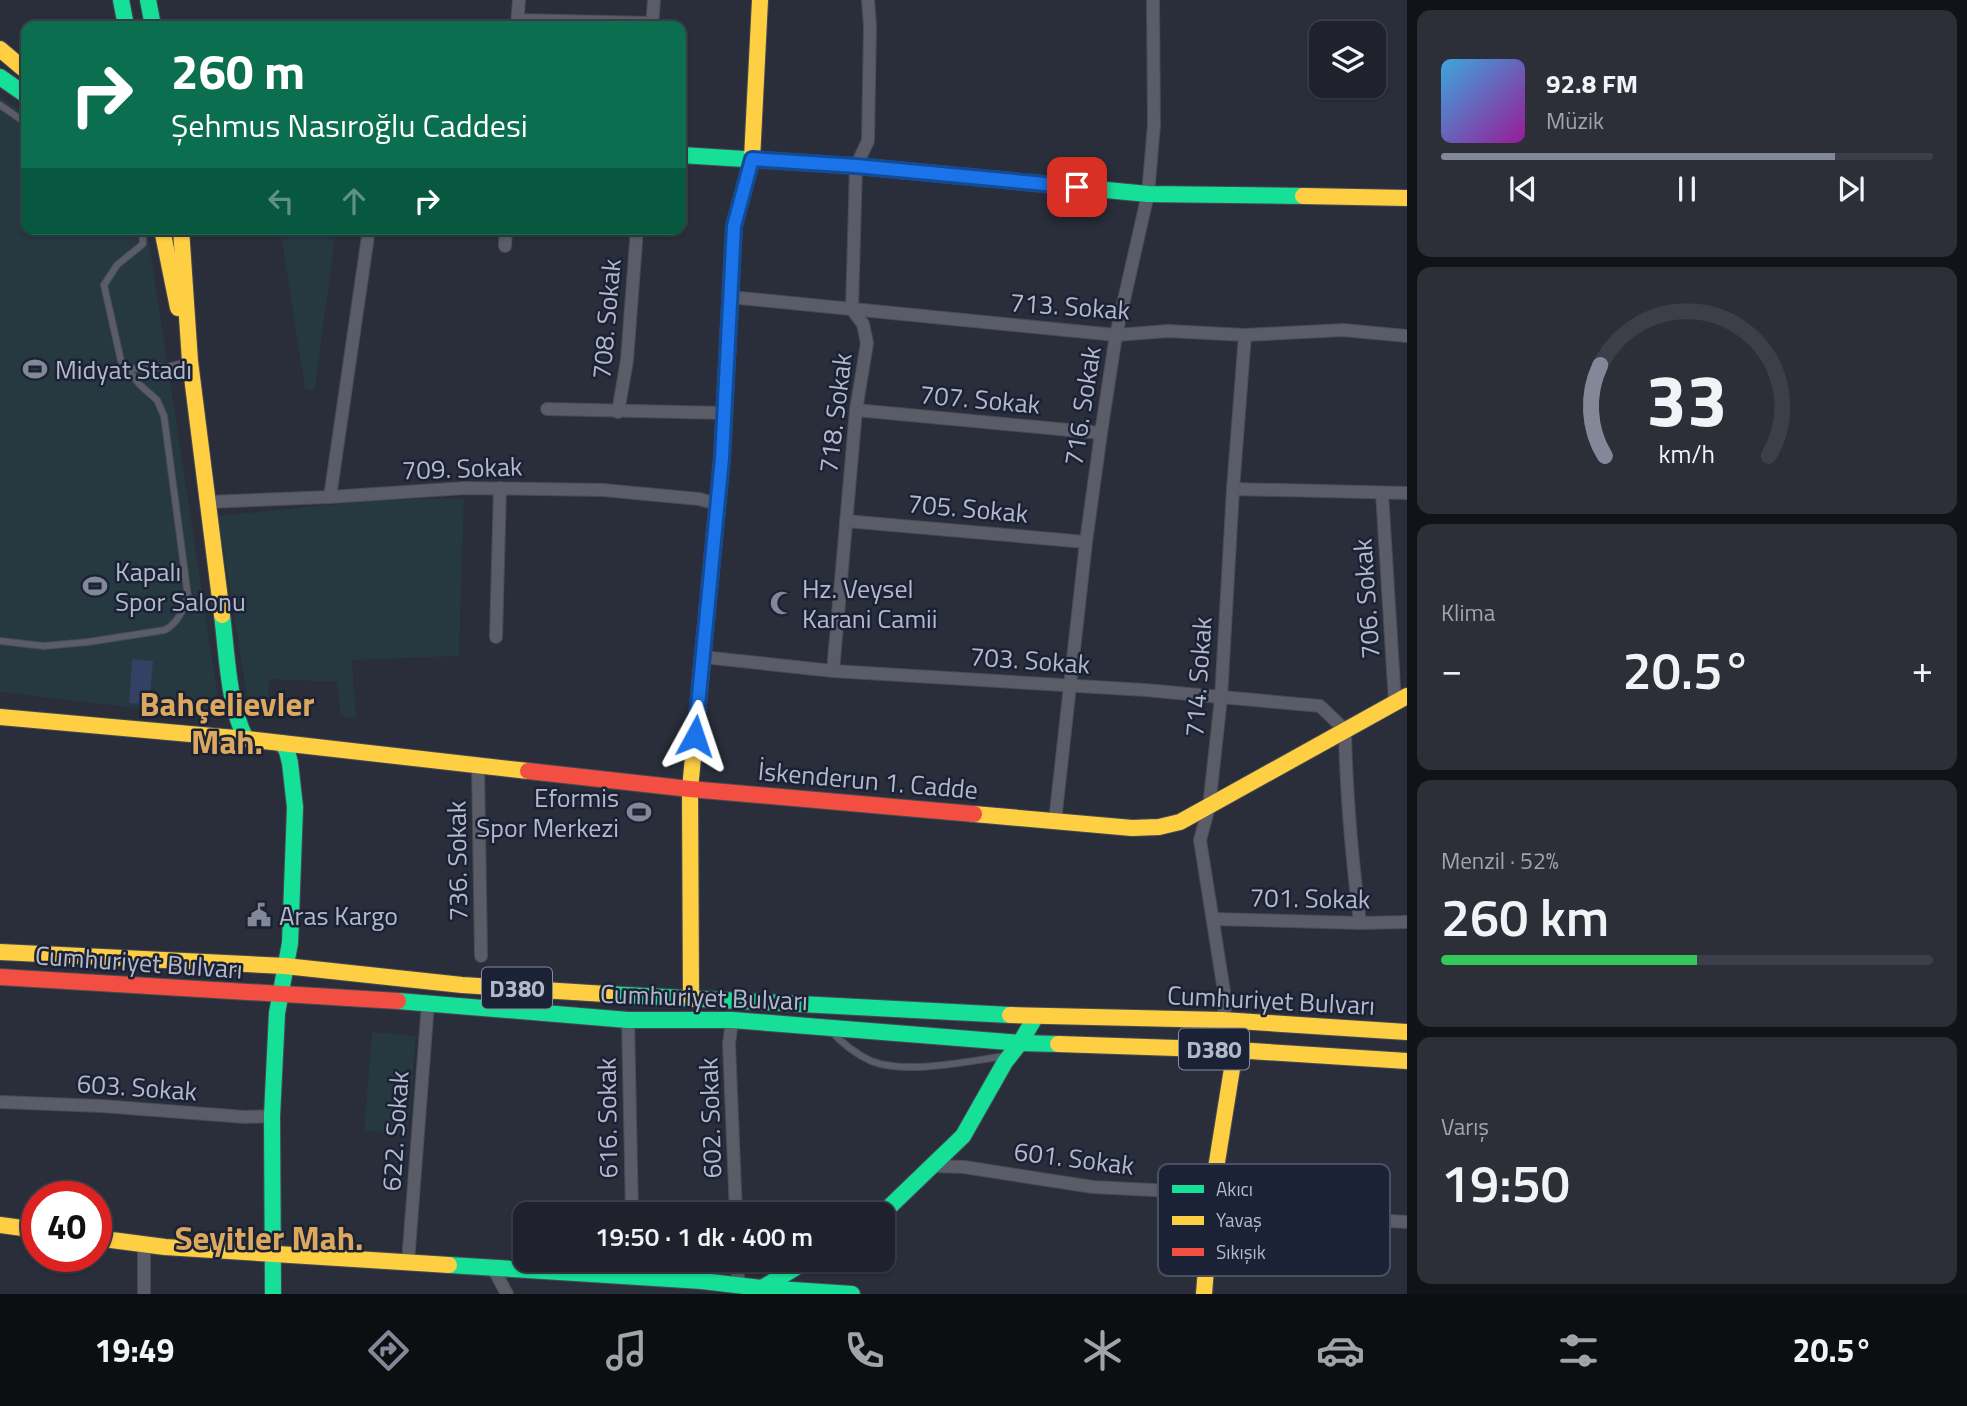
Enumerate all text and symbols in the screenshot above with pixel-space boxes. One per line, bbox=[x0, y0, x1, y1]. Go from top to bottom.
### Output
map controls bbox=[1309, 21, 1386, 98]
button: layers bbox=[1309, 21, 1386, 98]
text: 260 m bbox=[171, 33, 305, 108]
icon: right bbox=[56, 49, 147, 140]
text: 92.8 FM bbox=[1546, 64, 1638, 103]
text: Şehmus Nasıroğlu Caddesi bbox=[171, 101, 528, 149]
text: Müzik bbox=[1546, 103, 1604, 138]
pin bbox=[1047, 157, 1107, 217]
icon: arrive bbox=[1058, 168, 1096, 206]
icon: previous bbox=[1504, 170, 1542, 208]
icon: pause bbox=[1668, 170, 1706, 208]
icon: next bbox=[1832, 170, 1870, 208]
icon: left bbox=[262, 182, 300, 220]
icon: ahead bbox=[335, 182, 373, 220]
icon: right bbox=[408, 182, 446, 220]
street label: 708. Sokak bbox=[581, 257, 631, 381]
street label: 713. Sokak bbox=[1008, 282, 1132, 330]
street label: 716. Sokak bbox=[1053, 343, 1111, 469]
text: 33 bbox=[1646, 345, 1728, 455]
place label: Midyat Stadı bbox=[55, 350, 192, 389]
street label: 718. Sokak bbox=[808, 351, 862, 475]
sports icon: Midyat Stadı bbox=[21, 355, 49, 383]
street label: 707. Sokak bbox=[918, 374, 1042, 424]
text: km/h bbox=[1659, 435, 1715, 473]
street label: 709. Sokak bbox=[401, 446, 523, 490]
street label: 705. Sokak bbox=[906, 483, 1030, 533]
street label: 706. Sokak bbox=[1342, 537, 1390, 661]
place label: Kapalı Spor Salonu bbox=[115, 552, 246, 621]
place label: Hz. Veysel Karani Camii bbox=[802, 569, 938, 638]
sports icon: Kapalı Spor Salonu bbox=[81, 572, 109, 600]
mosque icon: Hz. Veysel Karani Camii bbox=[768, 589, 796, 617]
text: Klima bbox=[1441, 595, 1495, 630]
street label: 714. Sokak bbox=[1174, 615, 1222, 739]
text: 20.5° bbox=[1623, 630, 1751, 709]
street label: 703. Sokak bbox=[968, 636, 1092, 684]
text: − bbox=[1441, 640, 1462, 698]
text: + bbox=[1912, 640, 1933, 698]
district label: Bahçelievler Mah. bbox=[139, 679, 315, 767]
position arrow bbox=[658, 699, 732, 773]
street label: İskenderun 1. Cadde bbox=[756, 751, 980, 809]
place label: Eformis Spor Merkezi bbox=[476, 778, 619, 847]
sports icon: Eformis Spor Merkezi bbox=[625, 798, 653, 826]
street label: 736. Sokak bbox=[436, 800, 478, 922]
text: Menzil · 52% bbox=[1441, 843, 1559, 878]
street label: 701. Sokak bbox=[1249, 877, 1371, 919]
text: 260 km bbox=[1441, 877, 1609, 956]
place label: Aras Kargo bbox=[279, 896, 398, 935]
public building icon: Aras Kargo bbox=[245, 901, 273, 929]
street label: Cumhuriyet Bulvarı bbox=[34, 935, 244, 989]
road number: D380 bbox=[482, 968, 552, 1008]
street label: Cumhuriyet Bulvarı bbox=[599, 974, 809, 1020]
street label: Cumhuriyet Bulvarı bbox=[1166, 975, 1376, 1025]
road number: D380 bbox=[1179, 1028, 1249, 1070]
street label: 616. Sokak bbox=[586, 1057, 628, 1179]
street label: 602. Sokak bbox=[688, 1057, 732, 1179]
street label: 603. Sokak bbox=[75, 1063, 199, 1111]
street label: 622. Sokak bbox=[371, 1069, 419, 1193]
text: Varış bbox=[1441, 1109, 1489, 1144]
street label: 601. Sokak bbox=[1012, 1131, 1136, 1185]
text: 19:50 bbox=[1441, 1143, 1570, 1222]
legend bbox=[1158, 1164, 1390, 1276]
text: Akıcı bbox=[1216, 1174, 1253, 1203]
speed limit sign: 40 bbox=[21, 1181, 112, 1272]
text: Yavaş bbox=[1216, 1205, 1262, 1234]
district label: Seyitler Mah. bbox=[175, 1213, 363, 1263]
text: 19:50 · 1 dk · 400 m bbox=[595, 1217, 813, 1256]
text: Sıkışık bbox=[1216, 1237, 1266, 1266]
text: 19:49 bbox=[95, 1326, 174, 1374]
icon: directions bbox=[364, 1326, 413, 1375]
icon: music bbox=[602, 1326, 651, 1375]
icon: phone bbox=[840, 1326, 889, 1375]
icon: climate bbox=[1078, 1326, 1127, 1375]
icon: car bbox=[1316, 1326, 1365, 1375]
icon: filters bbox=[1554, 1326, 1603, 1375]
text: 20.5° bbox=[1793, 1326, 1872, 1374]

